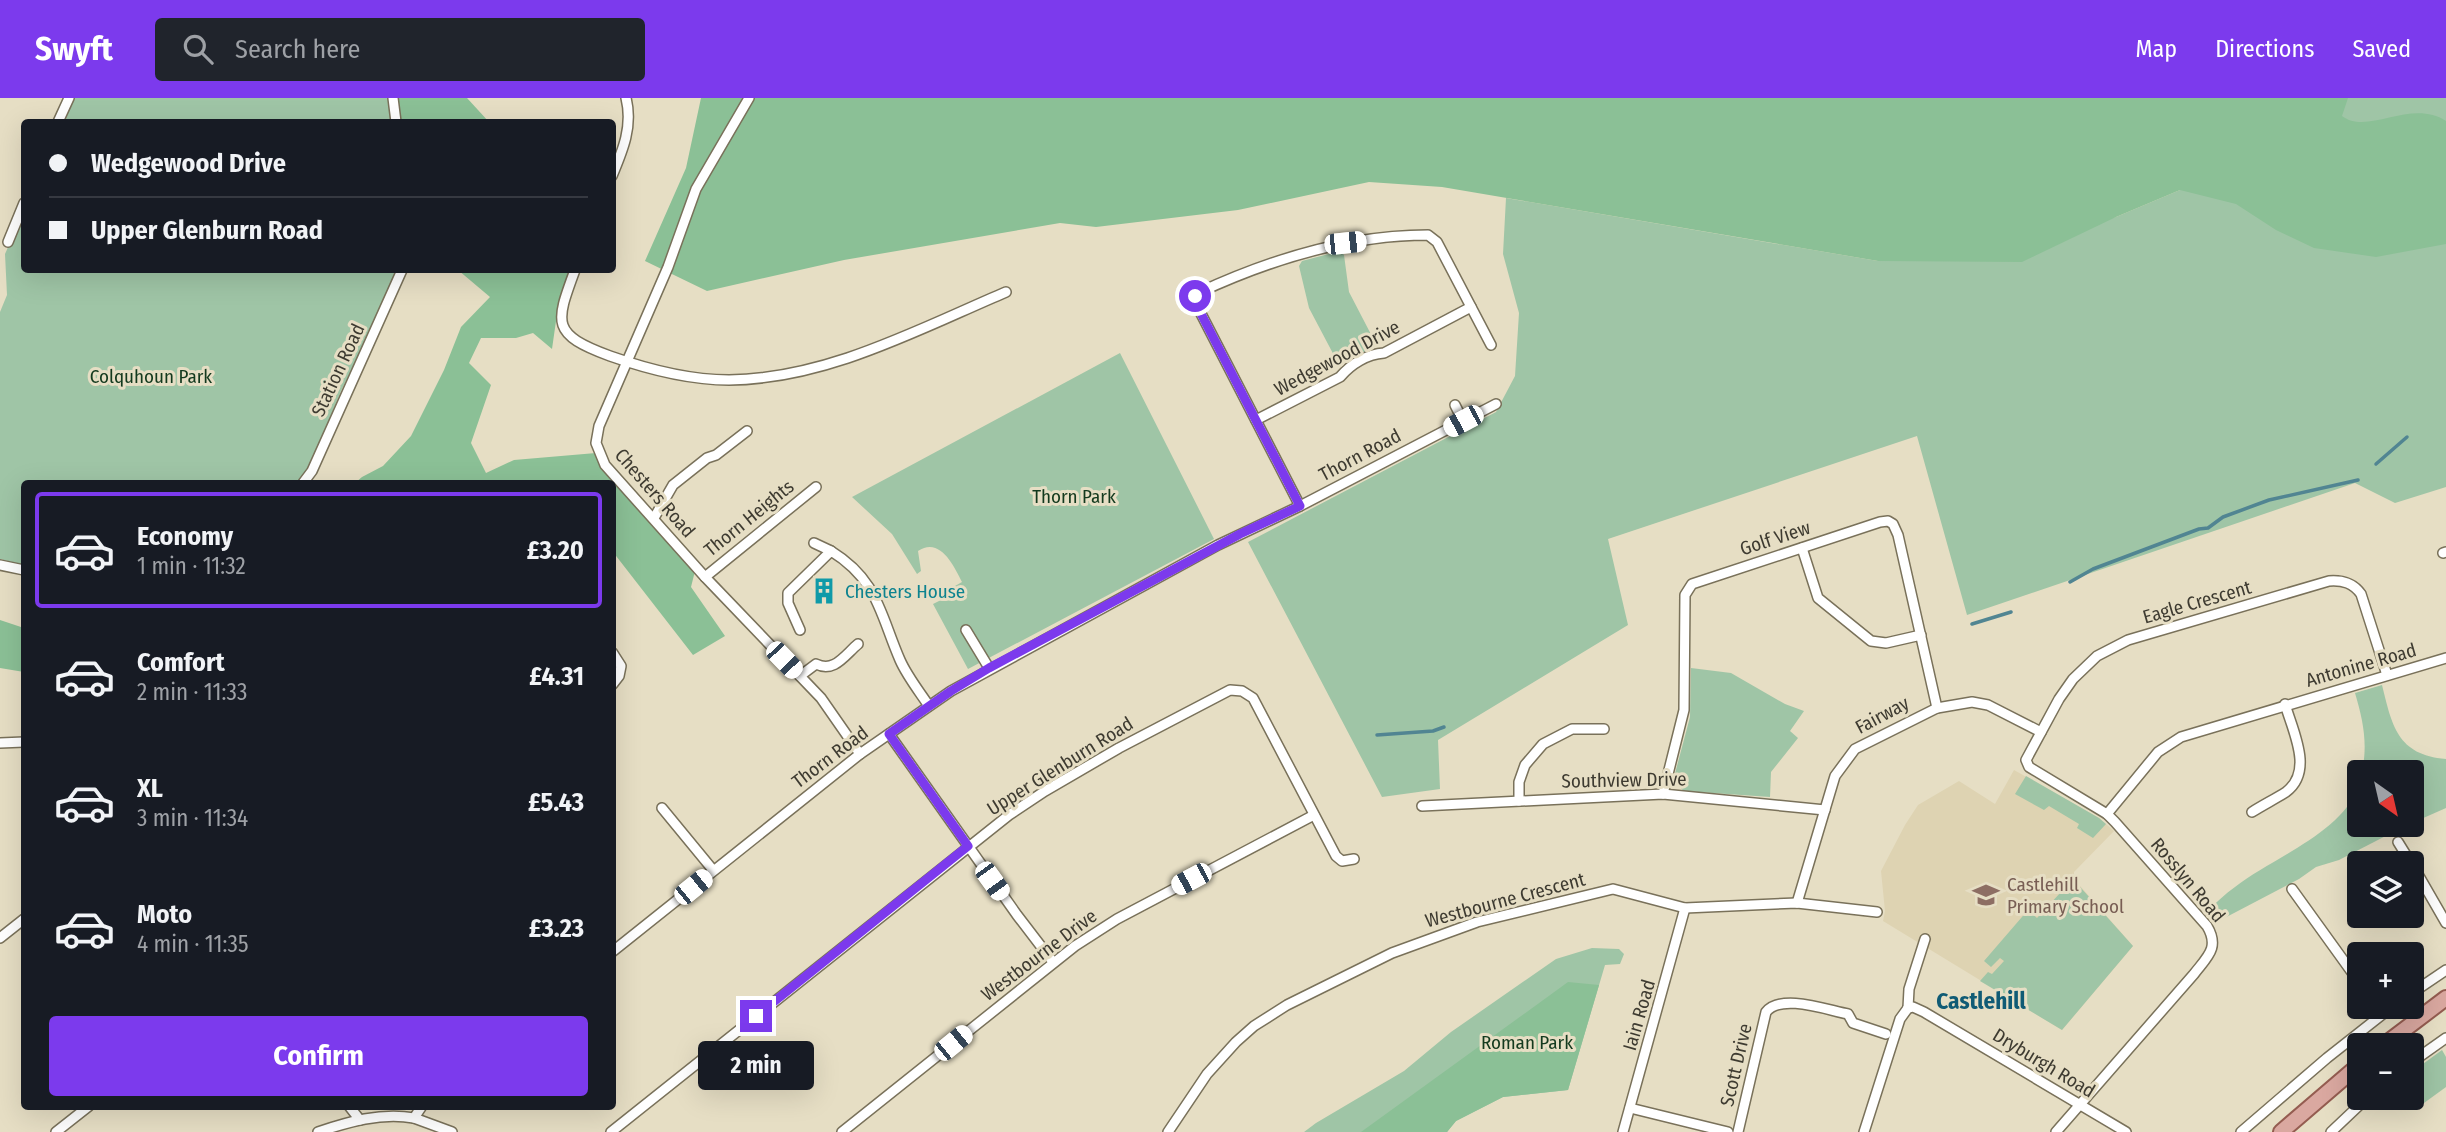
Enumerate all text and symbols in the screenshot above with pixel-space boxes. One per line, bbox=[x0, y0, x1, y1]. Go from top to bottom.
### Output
search box bbox=[155, 18, 645, 81]
text: Swyft bbox=[35, 29, 113, 69]
icon: search bbox=[179, 30, 217, 68]
text: Search here bbox=[235, 34, 360, 65]
text: Map bbox=[2136, 35, 2177, 63]
text: Directions bbox=[2215, 35, 2314, 63]
text: Saved bbox=[2352, 35, 2411, 63]
text: Wedgewood Drive bbox=[91, 148, 286, 179]
text: Upper Glenburn Road bbox=[91, 215, 323, 246]
car bbox=[1324, 230, 1367, 256]
route start bbox=[1179, 280, 1211, 312]
street label: Wedgewood Drive bbox=[1270, 315, 1404, 401]
street label: Station Road bbox=[307, 320, 369, 420]
park label: Colquhoun Park bbox=[90, 365, 212, 388]
car bbox=[1440, 402, 1487, 440]
street label: Thorn Road bbox=[1315, 424, 1405, 486]
street label: Chesters Road bbox=[610, 444, 700, 542]
street label: Thorn Heights bbox=[699, 475, 799, 561]
park label: Thorn Park bbox=[1032, 485, 1116, 508]
street label: Golf View bbox=[1737, 516, 1814, 560]
icon: car bbox=[53, 519, 116, 582]
text: Economy bbox=[137, 521, 233, 552]
text: £3.20 bbox=[527, 535, 584, 566]
text: 1 min · 11:32 bbox=[137, 552, 246, 580]
street label: Eagle Crescent bbox=[2140, 575, 2255, 628]
building icon: Chesters House bbox=[809, 576, 839, 606]
place label: Chesters House bbox=[845, 580, 965, 603]
car bbox=[762, 638, 807, 682]
street label: Antonine Road bbox=[2303, 638, 2419, 692]
icon: car bbox=[53, 645, 116, 708]
text: Comfort bbox=[137, 647, 225, 678]
text: £4.31 bbox=[529, 661, 584, 692]
text: 2 min · 11:33 bbox=[137, 678, 247, 706]
street label: Fairway bbox=[1851, 691, 1913, 739]
street label: Upper Glenburn Road bbox=[983, 712, 1137, 820]
street label: Thorn Road bbox=[787, 721, 873, 793]
north arrow bbox=[2347, 760, 2424, 836]
map controls bbox=[2347, 760, 2424, 1110]
street label: Southview Drive bbox=[1561, 767, 1687, 793]
icon: car bbox=[53, 771, 116, 834]
text: XL bbox=[137, 773, 163, 804]
text: £5.43 bbox=[528, 787, 584, 818]
text: 3 min · 11:34 bbox=[137, 804, 248, 832]
street label: Rosslyn Road bbox=[2146, 833, 2230, 927]
button: layers bbox=[2347, 851, 2424, 928]
car bbox=[972, 858, 1013, 904]
car bbox=[1168, 860, 1215, 898]
car bbox=[671, 866, 716, 908]
street label: Westbourne Crescent bbox=[1423, 867, 1588, 932]
place label: Castlehill Primary School bbox=[2007, 873, 2124, 918]
school or university icon: Castlehill Primary School bbox=[1971, 880, 2001, 910]
icon: car bbox=[53, 897, 116, 960]
text: Moto bbox=[137, 899, 192, 930]
street label: Westbourne Drive bbox=[977, 904, 1101, 1006]
text: £3.23 bbox=[529, 913, 584, 944]
text: 4 min · 11:35 bbox=[137, 930, 248, 958]
button: + bbox=[2347, 942, 2424, 1019]
street label: Iain Road bbox=[1618, 977, 1660, 1053]
district label: Castlehill bbox=[1936, 987, 2026, 1015]
route end bbox=[740, 1000, 772, 1032]
button: Confirm bbox=[49, 1016, 588, 1096]
street label: Scott Drive bbox=[1715, 1021, 1757, 1109]
car bbox=[931, 1022, 976, 1064]
street label: Dryburgh Road bbox=[1989, 1023, 2099, 1103]
park label: Roman Park bbox=[1481, 1031, 1573, 1054]
button: − bbox=[2347, 1033, 2424, 1110]
callout: 2 min bbox=[698, 1040, 814, 1090]
text: 2 min bbox=[731, 1051, 782, 1079]

